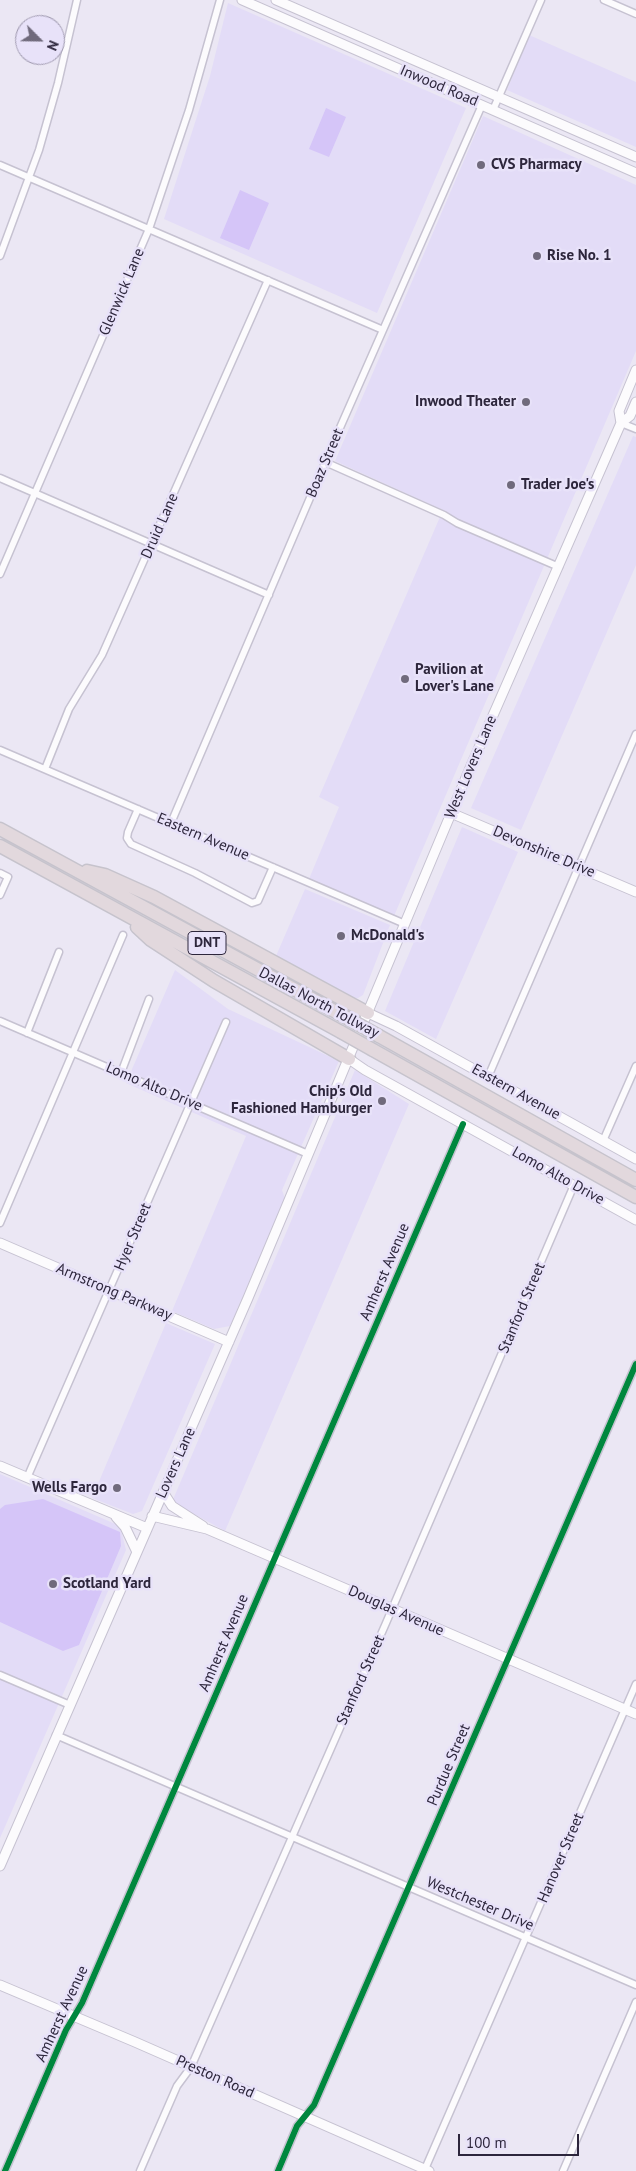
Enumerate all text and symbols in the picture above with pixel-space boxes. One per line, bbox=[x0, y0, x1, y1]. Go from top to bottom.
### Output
north arrow bbox=[15, 15, 65, 65]
text: N bbox=[43, 38, 63, 53]
street label: Inwood Road bbox=[397, 61, 481, 111]
place label: CVS Pharmacy bbox=[491, 156, 582, 174]
marker: CVS Pharmacy bbox=[475, 159, 487, 171]
street label: Glenwick Lane bbox=[96, 246, 148, 338]
place label: Rise No. 1 bbox=[547, 247, 612, 265]
marker: Rise No. 1 bbox=[531, 250, 543, 262]
place label: Inwood Theater bbox=[415, 393, 516, 411]
marker: Inwood Theater bbox=[520, 396, 532, 408]
street label: Boaz Street bbox=[302, 426, 348, 500]
place label: Trader Joe's bbox=[521, 476, 594, 494]
marker: Trader Joe's bbox=[505, 479, 517, 491]
street label: Druid Lane bbox=[138, 490, 182, 562]
place label: Pavilion at Lover's Lane bbox=[415, 661, 494, 696]
marker: Pavilion at Lover's Lane bbox=[399, 673, 411, 685]
street label: West Lovers Lane bbox=[441, 713, 501, 821]
street label: Eastern Avenue bbox=[154, 809, 252, 865]
street label: Devonshire Drive bbox=[490, 822, 598, 882]
place label: McDonald's bbox=[351, 927, 424, 945]
marker: McDonald's bbox=[335, 930, 347, 942]
road number: DNT bbox=[188, 931, 226, 954]
street label: Dallas North Tollway bbox=[256, 964, 382, 1042]
street label: Lomo Alto Drive bbox=[103, 1059, 205, 1115]
street label: Eastern Avenue bbox=[469, 1060, 563, 1124]
place label: Chip's Old Fashioned Hamburger bbox=[231, 1083, 372, 1118]
marker: Chip's Old Fashioned Hamburger bbox=[376, 1095, 388, 1107]
street label: Lomo Alto Drive bbox=[509, 1143, 607, 1209]
street label: Hyer Street bbox=[111, 1200, 155, 1274]
street label: Amherst Avenue bbox=[356, 1221, 414, 1323]
street label: Armstrong Parkway bbox=[53, 1260, 175, 1324]
street label: Stanford Street bbox=[495, 1260, 549, 1356]
street label: Lovers Lane bbox=[152, 1425, 200, 1501]
place label: Wells Fargo bbox=[32, 1479, 107, 1497]
marker: Wells Fargo bbox=[111, 1482, 123, 1494]
place label: Scotland Yard bbox=[63, 1575, 151, 1593]
marker: Scotland Yard bbox=[47, 1578, 59, 1590]
street label: Douglas Avenue bbox=[345, 1582, 447, 1640]
street label: Amherst Avenue bbox=[195, 1592, 253, 1694]
street label: Stanford Street bbox=[333, 1632, 389, 1728]
street label: Purdue Street bbox=[424, 1721, 474, 1809]
street label: Hanover Street bbox=[534, 1810, 588, 1906]
street label: Westchester Drive bbox=[424, 1873, 536, 1935]
street label: Amherst Avenue bbox=[32, 1963, 92, 2065]
street label: Preston Road bbox=[173, 2052, 257, 2102]
scale bar bbox=[461, 2124, 582, 2156]
text: 100 m bbox=[466, 2133, 507, 2152]

